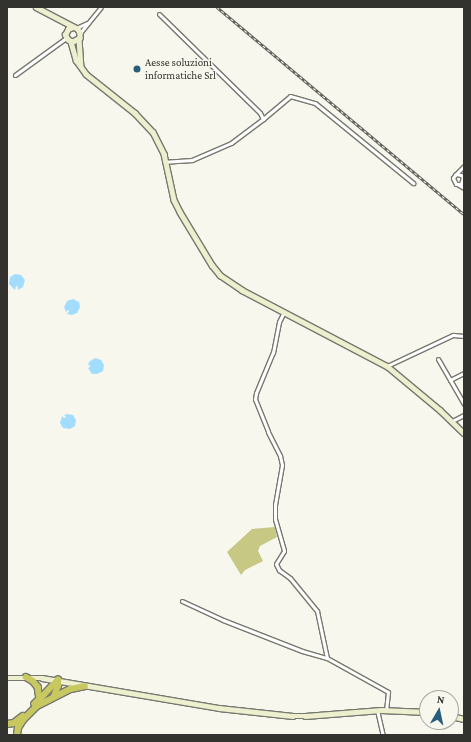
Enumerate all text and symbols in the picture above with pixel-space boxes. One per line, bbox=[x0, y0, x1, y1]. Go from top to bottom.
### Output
place label: Aesse soluzioni informatiche Srl bbox=[145, 56, 216, 82]
marker: Aesse soluzioni informatiche Srl bbox=[132, 64, 142, 74]
north arrow bbox=[419, 690, 459, 730]
text: N bbox=[436, 693, 445, 706]

